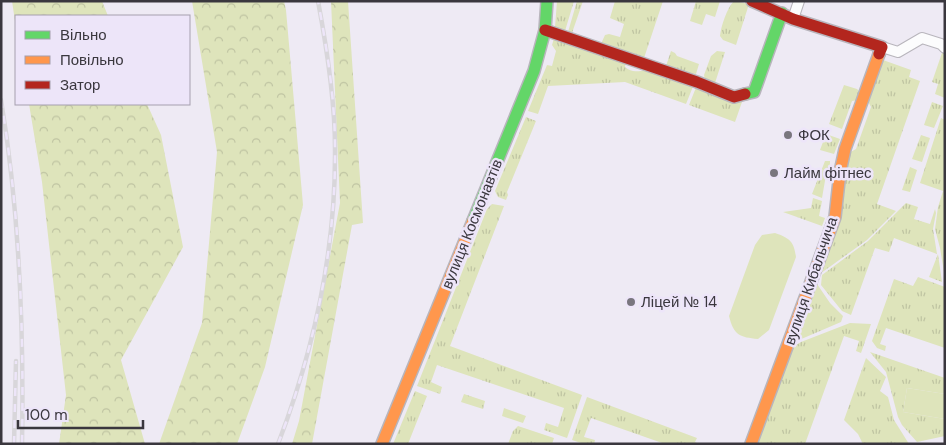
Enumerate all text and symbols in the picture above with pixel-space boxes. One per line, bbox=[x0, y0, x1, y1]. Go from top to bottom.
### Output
legend bbox=[15, 15, 190, 105]
text: Вільно bbox=[60, 25, 107, 45]
text: Повільно bbox=[60, 50, 124, 70]
text: Затор bbox=[60, 75, 100, 95]
place label: ФОК bbox=[798, 125, 830, 145]
marker: ФОК bbox=[782, 129, 794, 141]
street label: вулиця Космонавтів bbox=[437, 156, 507, 292]
place label: Лайм фітнес bbox=[784, 163, 872, 183]
marker: Лайм фітнес bbox=[768, 167, 780, 179]
street label: вулиця Кибальчича bbox=[780, 214, 843, 348]
place label: Ліцей № 14 bbox=[641, 292, 717, 312]
marker: Ліцей № 14 bbox=[625, 296, 637, 308]
scale bar bbox=[18, 398, 142, 430]
text: 100 m bbox=[25, 405, 68, 425]

